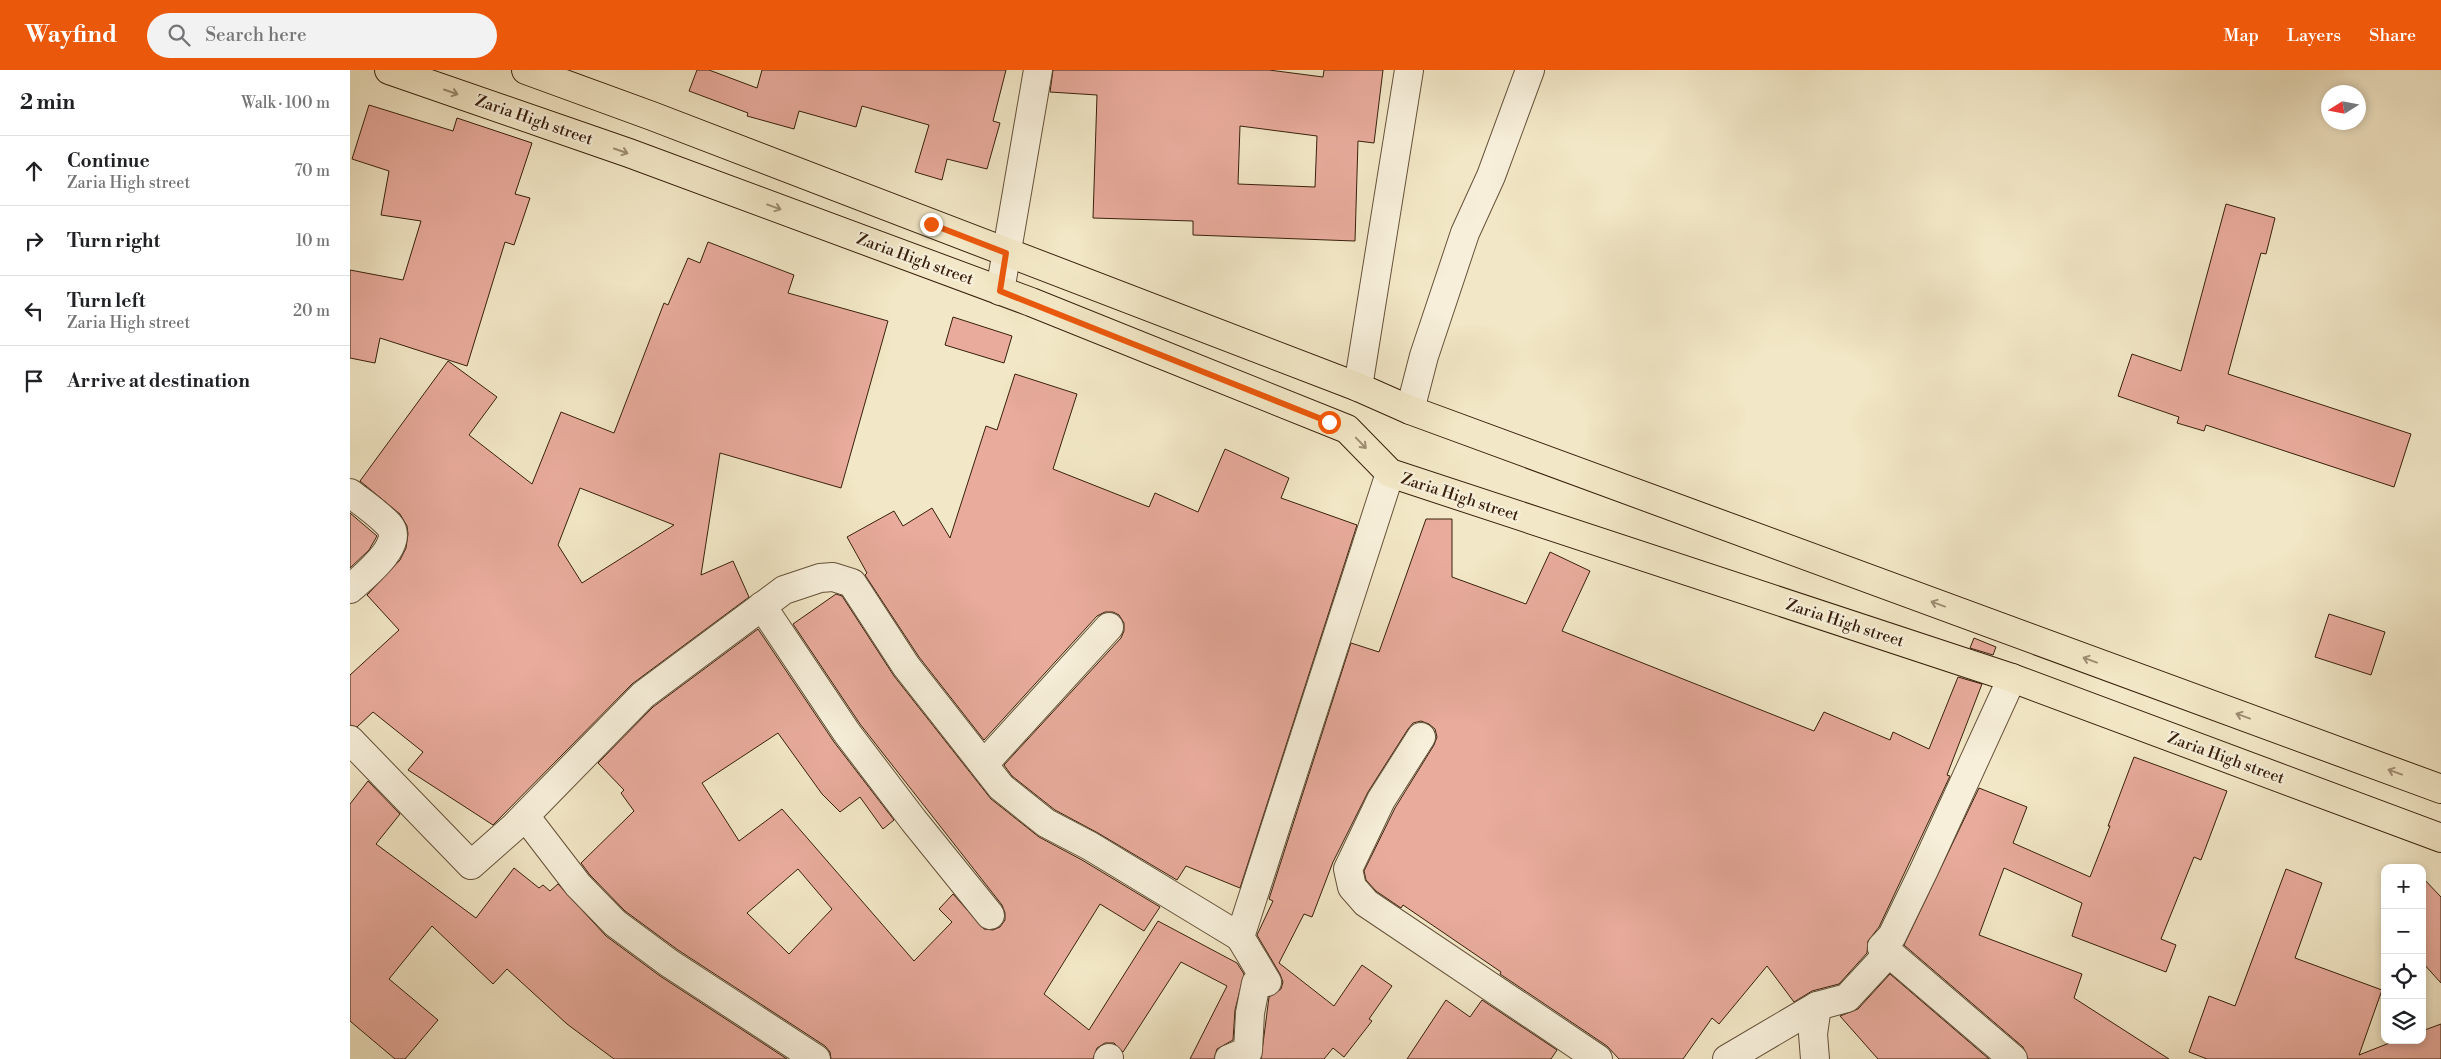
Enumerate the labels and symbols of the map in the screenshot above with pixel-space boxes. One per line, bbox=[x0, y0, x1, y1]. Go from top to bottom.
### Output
north arrow bbox=[2321, 85, 2366, 130]
one-way arrow bbox=[443, 88, 459, 97]
street label: Zaria High street bbox=[473, 91, 596, 150]
one-way arrow bbox=[613, 147, 629, 156]
one-way arrow bbox=[766, 203, 781, 212]
route end bbox=[920, 213, 943, 236]
street label: Zaria High street bbox=[854, 229, 977, 290]
route start bbox=[1318, 411, 1341, 434]
one-way arrow bbox=[1355, 437, 1367, 450]
street label: Zaria High street bbox=[1398, 468, 1522, 526]
street label: Zaria High street bbox=[1783, 594, 1907, 652]
one-way arrow bbox=[1930, 599, 1946, 608]
one-way arrow bbox=[2083, 655, 2098, 664]
one-way arrow bbox=[2235, 711, 2251, 720]
street label: Zaria High street bbox=[2165, 728, 2288, 789]
one-way arrow bbox=[2388, 767, 2403, 776]

